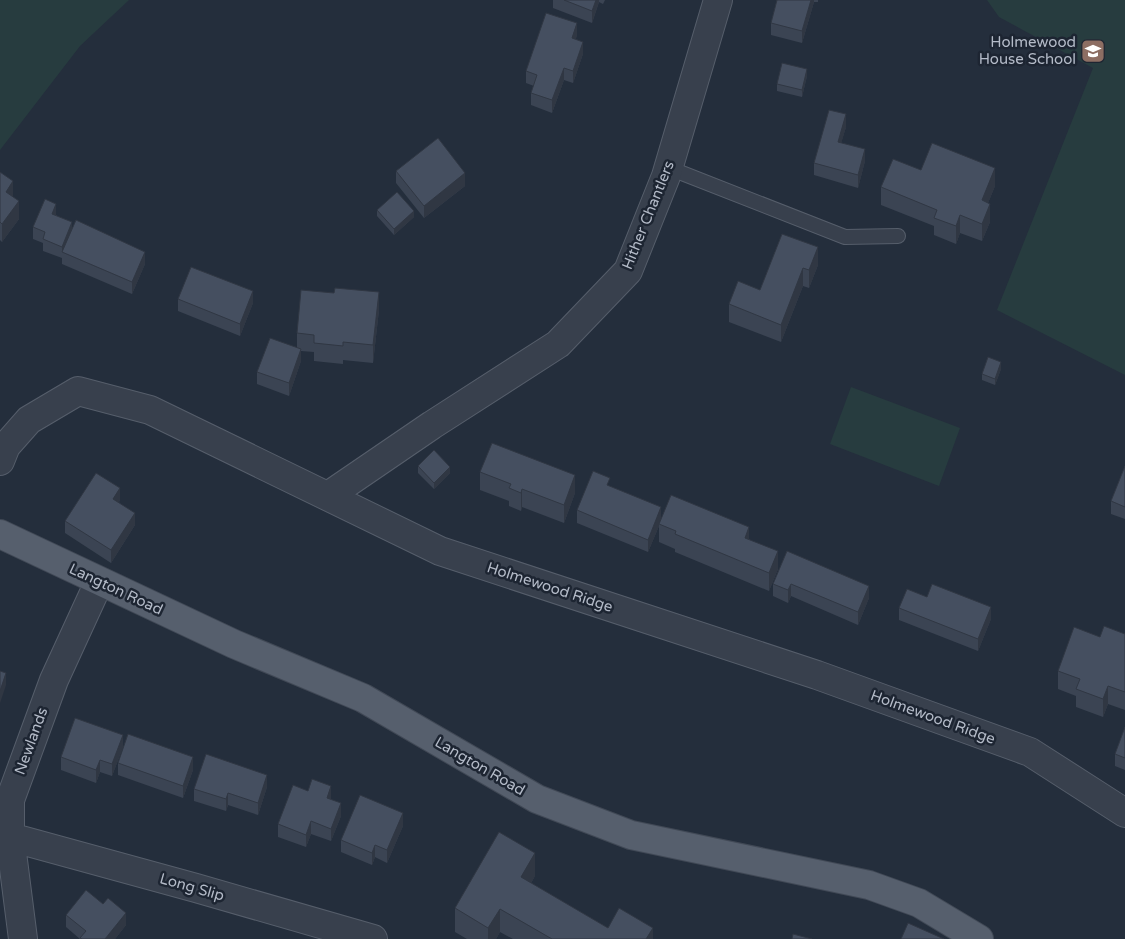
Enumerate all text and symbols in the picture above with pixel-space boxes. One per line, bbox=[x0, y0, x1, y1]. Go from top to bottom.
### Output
place label: Holmewood House School bbox=[979, 33, 1076, 68]
school or university icon: Holmewood House School bbox=[1080, 38, 1106, 64]
street label: Hither Chantlers bbox=[618, 158, 678, 272]
street label: Holmewood Ridge bbox=[485, 558, 615, 616]
street label: Langton Road bbox=[66, 559, 166, 619]
street label: Holmewood Ridge bbox=[868, 686, 998, 748]
street label: Newlands bbox=[11, 705, 51, 777]
street label: Langton Road bbox=[432, 733, 528, 799]
street label: Long Slip bbox=[158, 869, 226, 905]

